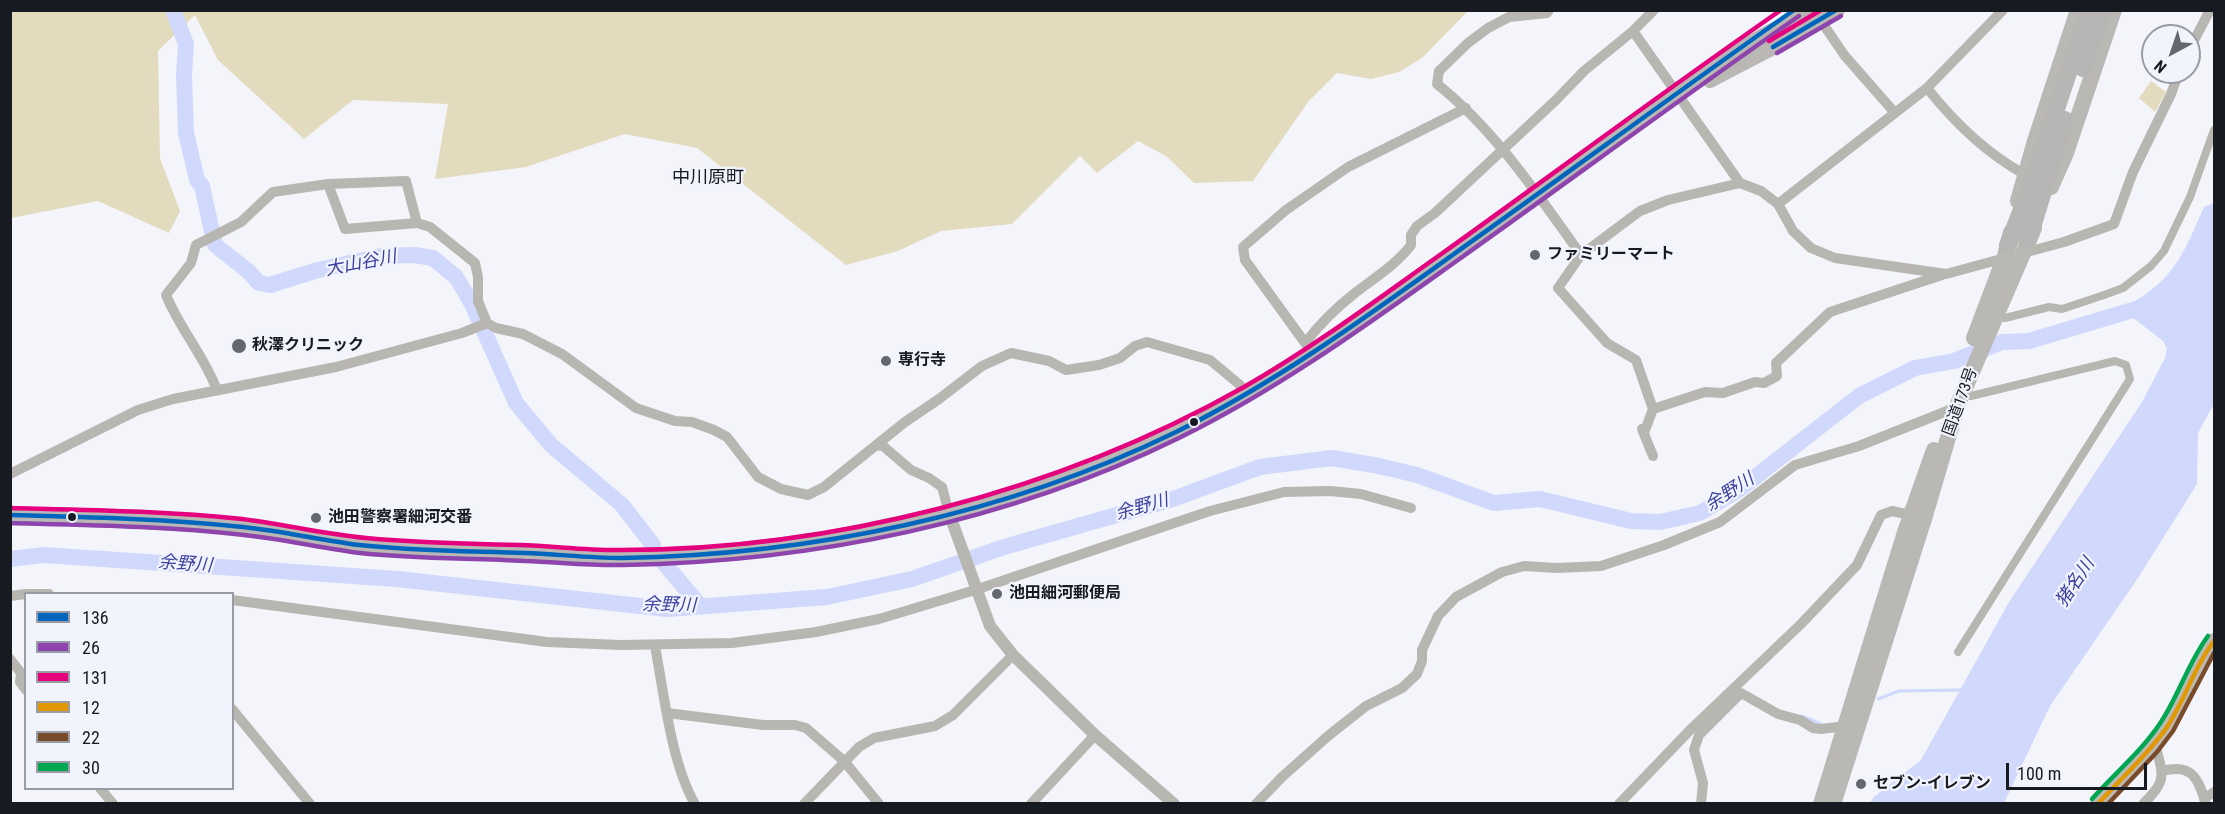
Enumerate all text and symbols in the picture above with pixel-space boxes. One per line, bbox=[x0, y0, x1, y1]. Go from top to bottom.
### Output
north arrow bbox=[2141, 24, 2201, 84]
text: N bbox=[2151, 56, 2170, 77]
district label: 中川原町 bbox=[672, 167, 744, 189]
place label: ファミリーマート bbox=[1547, 245, 1675, 265]
water label: 大山谷川 bbox=[324, 247, 398, 281]
marker: ファミリーマート bbox=[1528, 248, 1542, 262]
place label: 秋澤クリニック bbox=[252, 336, 364, 356]
marker: 秋澤クリニック bbox=[230, 337, 248, 355]
place label: 専行寺 bbox=[898, 351, 946, 371]
marker: 専行寺 bbox=[879, 354, 893, 368]
street label: 国道173号 bbox=[1940, 365, 1982, 439]
unlabelled marker bbox=[1188, 416, 1200, 428]
water label: 余野川 bbox=[1701, 469, 1759, 517]
water label: 余野川 bbox=[1113, 490, 1171, 526]
place label: 池田警察署細河交番 bbox=[328, 508, 472, 528]
unlabelled marker bbox=[66, 511, 78, 523]
marker: 池田警察署細河交番 bbox=[309, 511, 323, 525]
water label: 余野川 bbox=[157, 552, 213, 578]
water label: 猪名川 bbox=[2052, 554, 2100, 612]
place label: 池田細河郵便局 bbox=[1009, 584, 1121, 604]
marker: 池田細河郵便局 bbox=[990, 587, 1004, 601]
legend bbox=[24, 592, 234, 790]
water label: 余野川 bbox=[642, 595, 696, 617]
text: 136 bbox=[82, 607, 109, 628]
text: 26 bbox=[82, 637, 100, 658]
text: 131 bbox=[82, 667, 109, 688]
text: 12 bbox=[82, 697, 100, 718]
text: 22 bbox=[82, 727, 100, 748]
scale bar bbox=[2009, 751, 2150, 789]
text: 30 bbox=[82, 757, 100, 778]
text: 100 m bbox=[2017, 763, 2061, 784]
place label: セブン-イレブン bbox=[1873, 774, 1991, 794]
marker: セブン-イレブン bbox=[1854, 777, 1868, 791]

